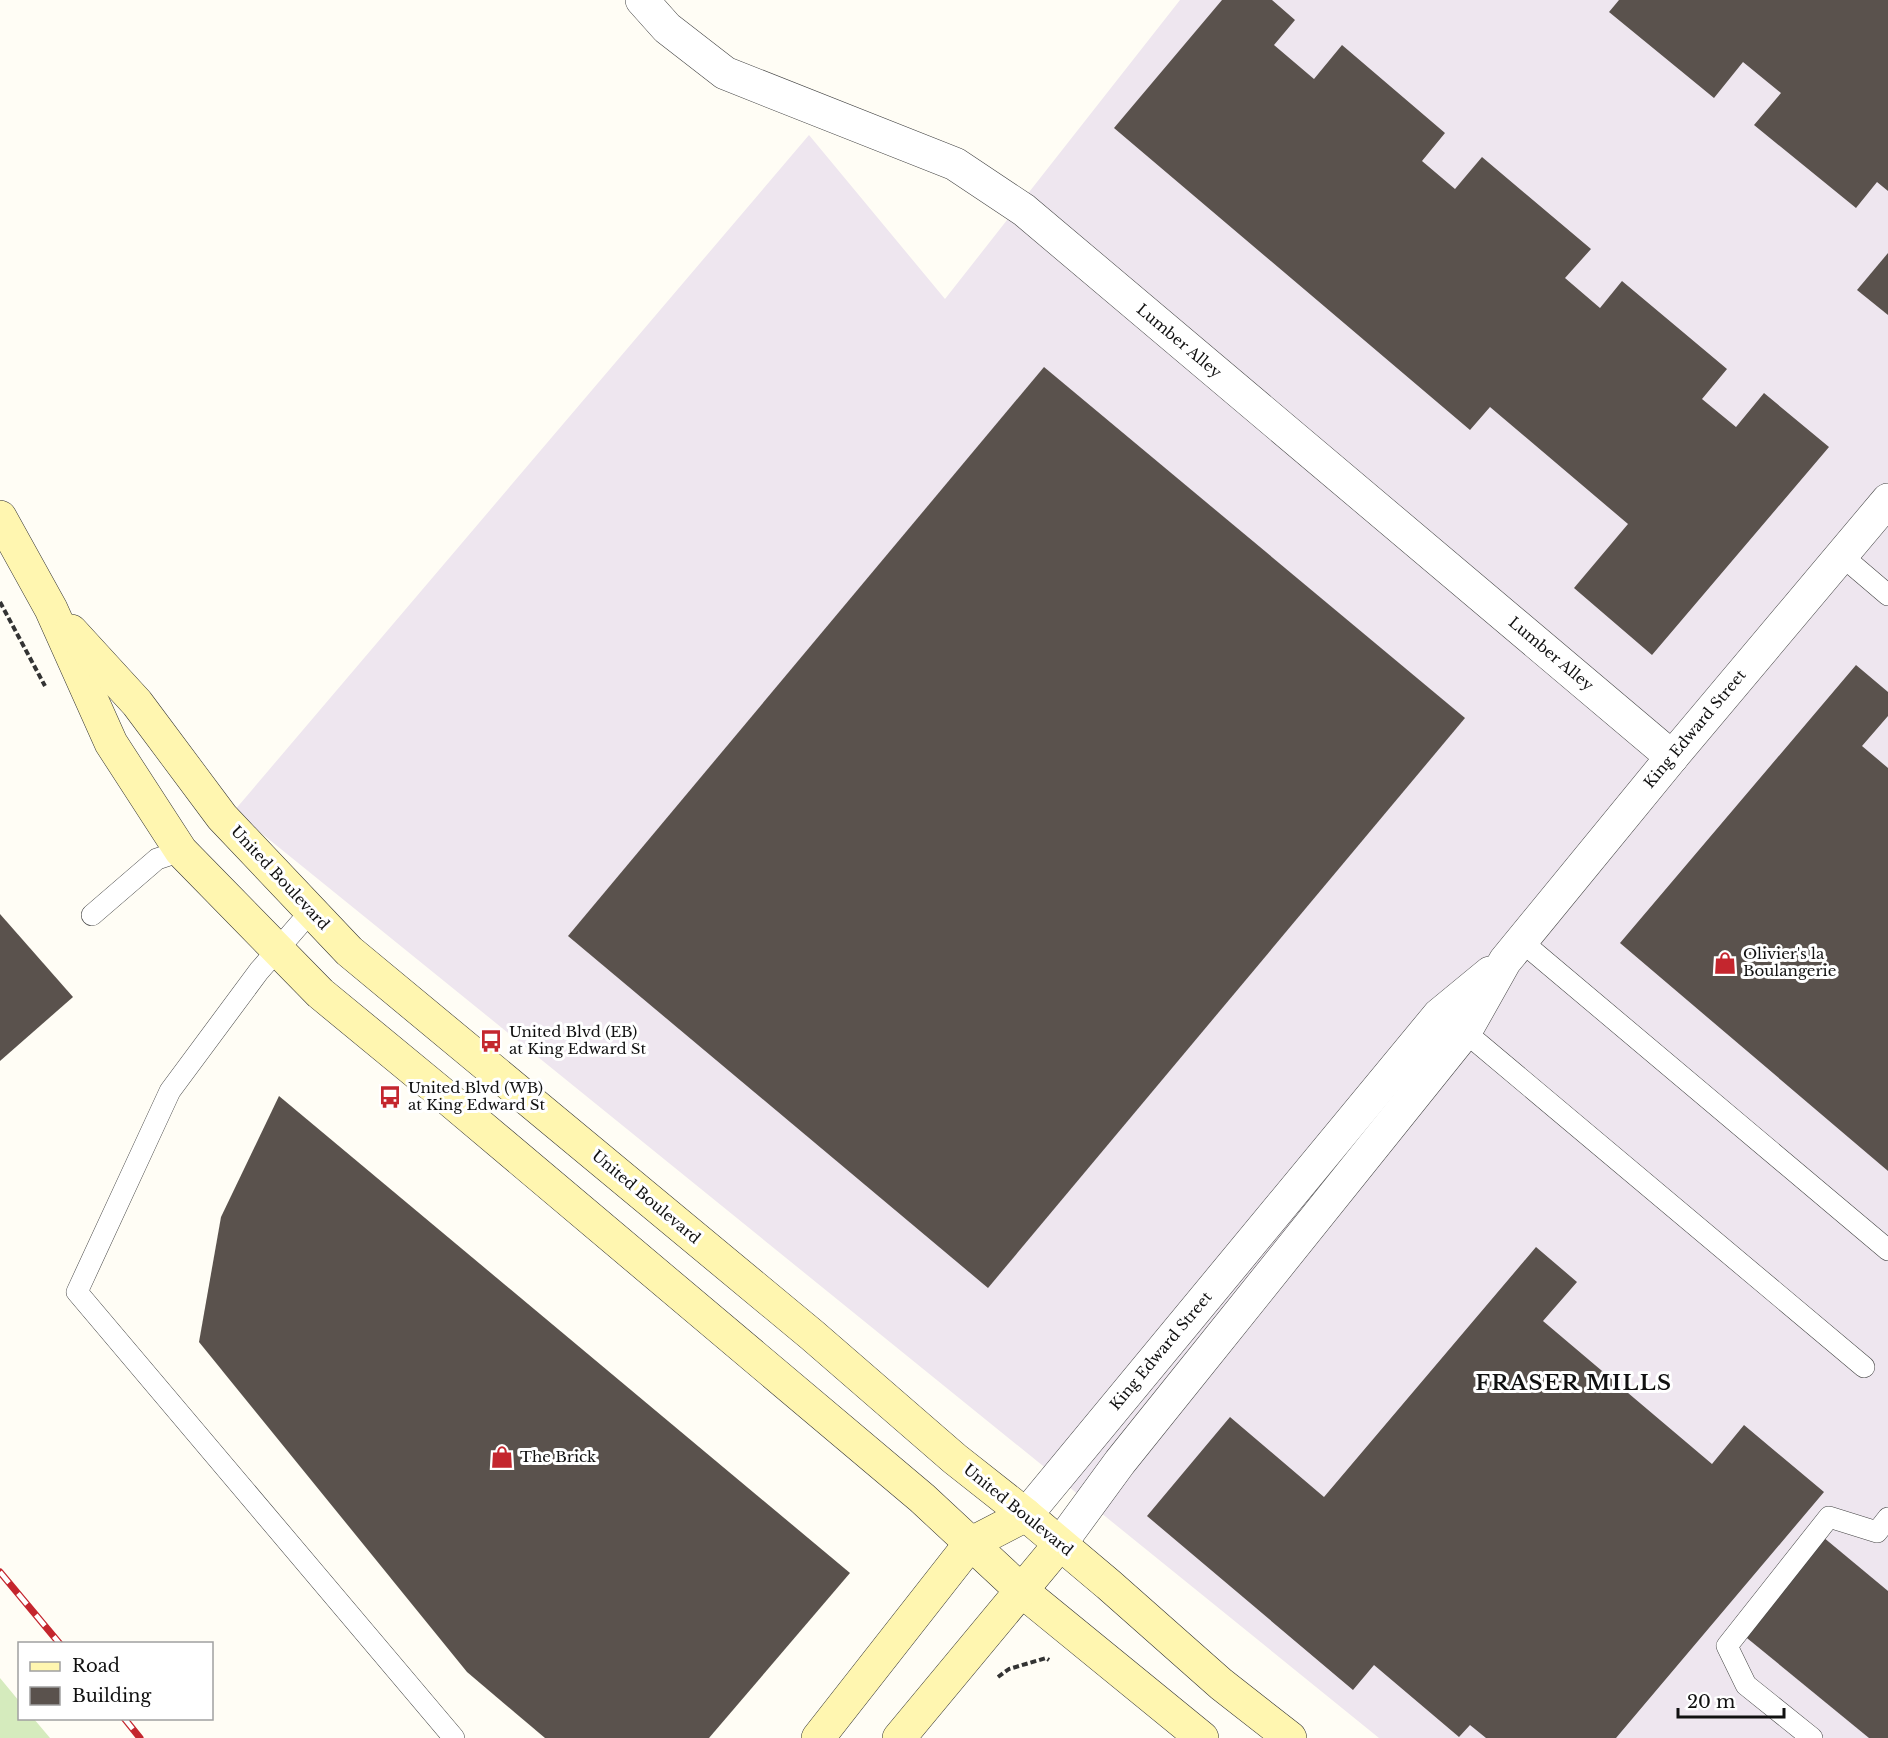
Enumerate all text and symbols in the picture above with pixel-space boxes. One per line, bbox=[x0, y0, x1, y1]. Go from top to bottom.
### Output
street label: Lumber Alley bbox=[1133, 300, 1226, 382]
street label: Lumber Alley bbox=[1505, 613, 1598, 695]
street label: King Edward Street bbox=[1640, 665, 1750, 792]
street label: United Boulevard bbox=[227, 822, 334, 934]
place label: Olivier's la Boulangerie bbox=[1743, 944, 1836, 980]
shop icon: Olivier's la Boulangerie bbox=[1712, 950, 1738, 976]
place label: United Blvd (EB) at King Edward St bbox=[509, 1022, 646, 1058]
bus stop icon: United Blvd (EB) at King Edward St bbox=[478, 1028, 504, 1054]
place label: United Blvd (WB) at King Edward St bbox=[408, 1078, 545, 1114]
bus stop icon: United Blvd (WB) at King Edward St bbox=[377, 1084, 403, 1110]
street label: United Boulevard bbox=[588, 1146, 704, 1247]
street label: King Edward Street bbox=[1106, 1287, 1216, 1414]
district label: FRASER MILLS bbox=[1475, 1370, 1673, 1396]
shop icon: The Brick bbox=[489, 1444, 515, 1470]
place label: The Brick bbox=[520, 1447, 597, 1466]
street label: United Boulevard bbox=[960, 1460, 1077, 1560]
legend bbox=[18, 1642, 213, 1720]
text: Road bbox=[72, 1655, 120, 1677]
scale bar bbox=[1678, 1681, 1784, 1719]
text: Building bbox=[72, 1685, 151, 1707]
text: 20 m bbox=[1687, 1691, 1735, 1713]

